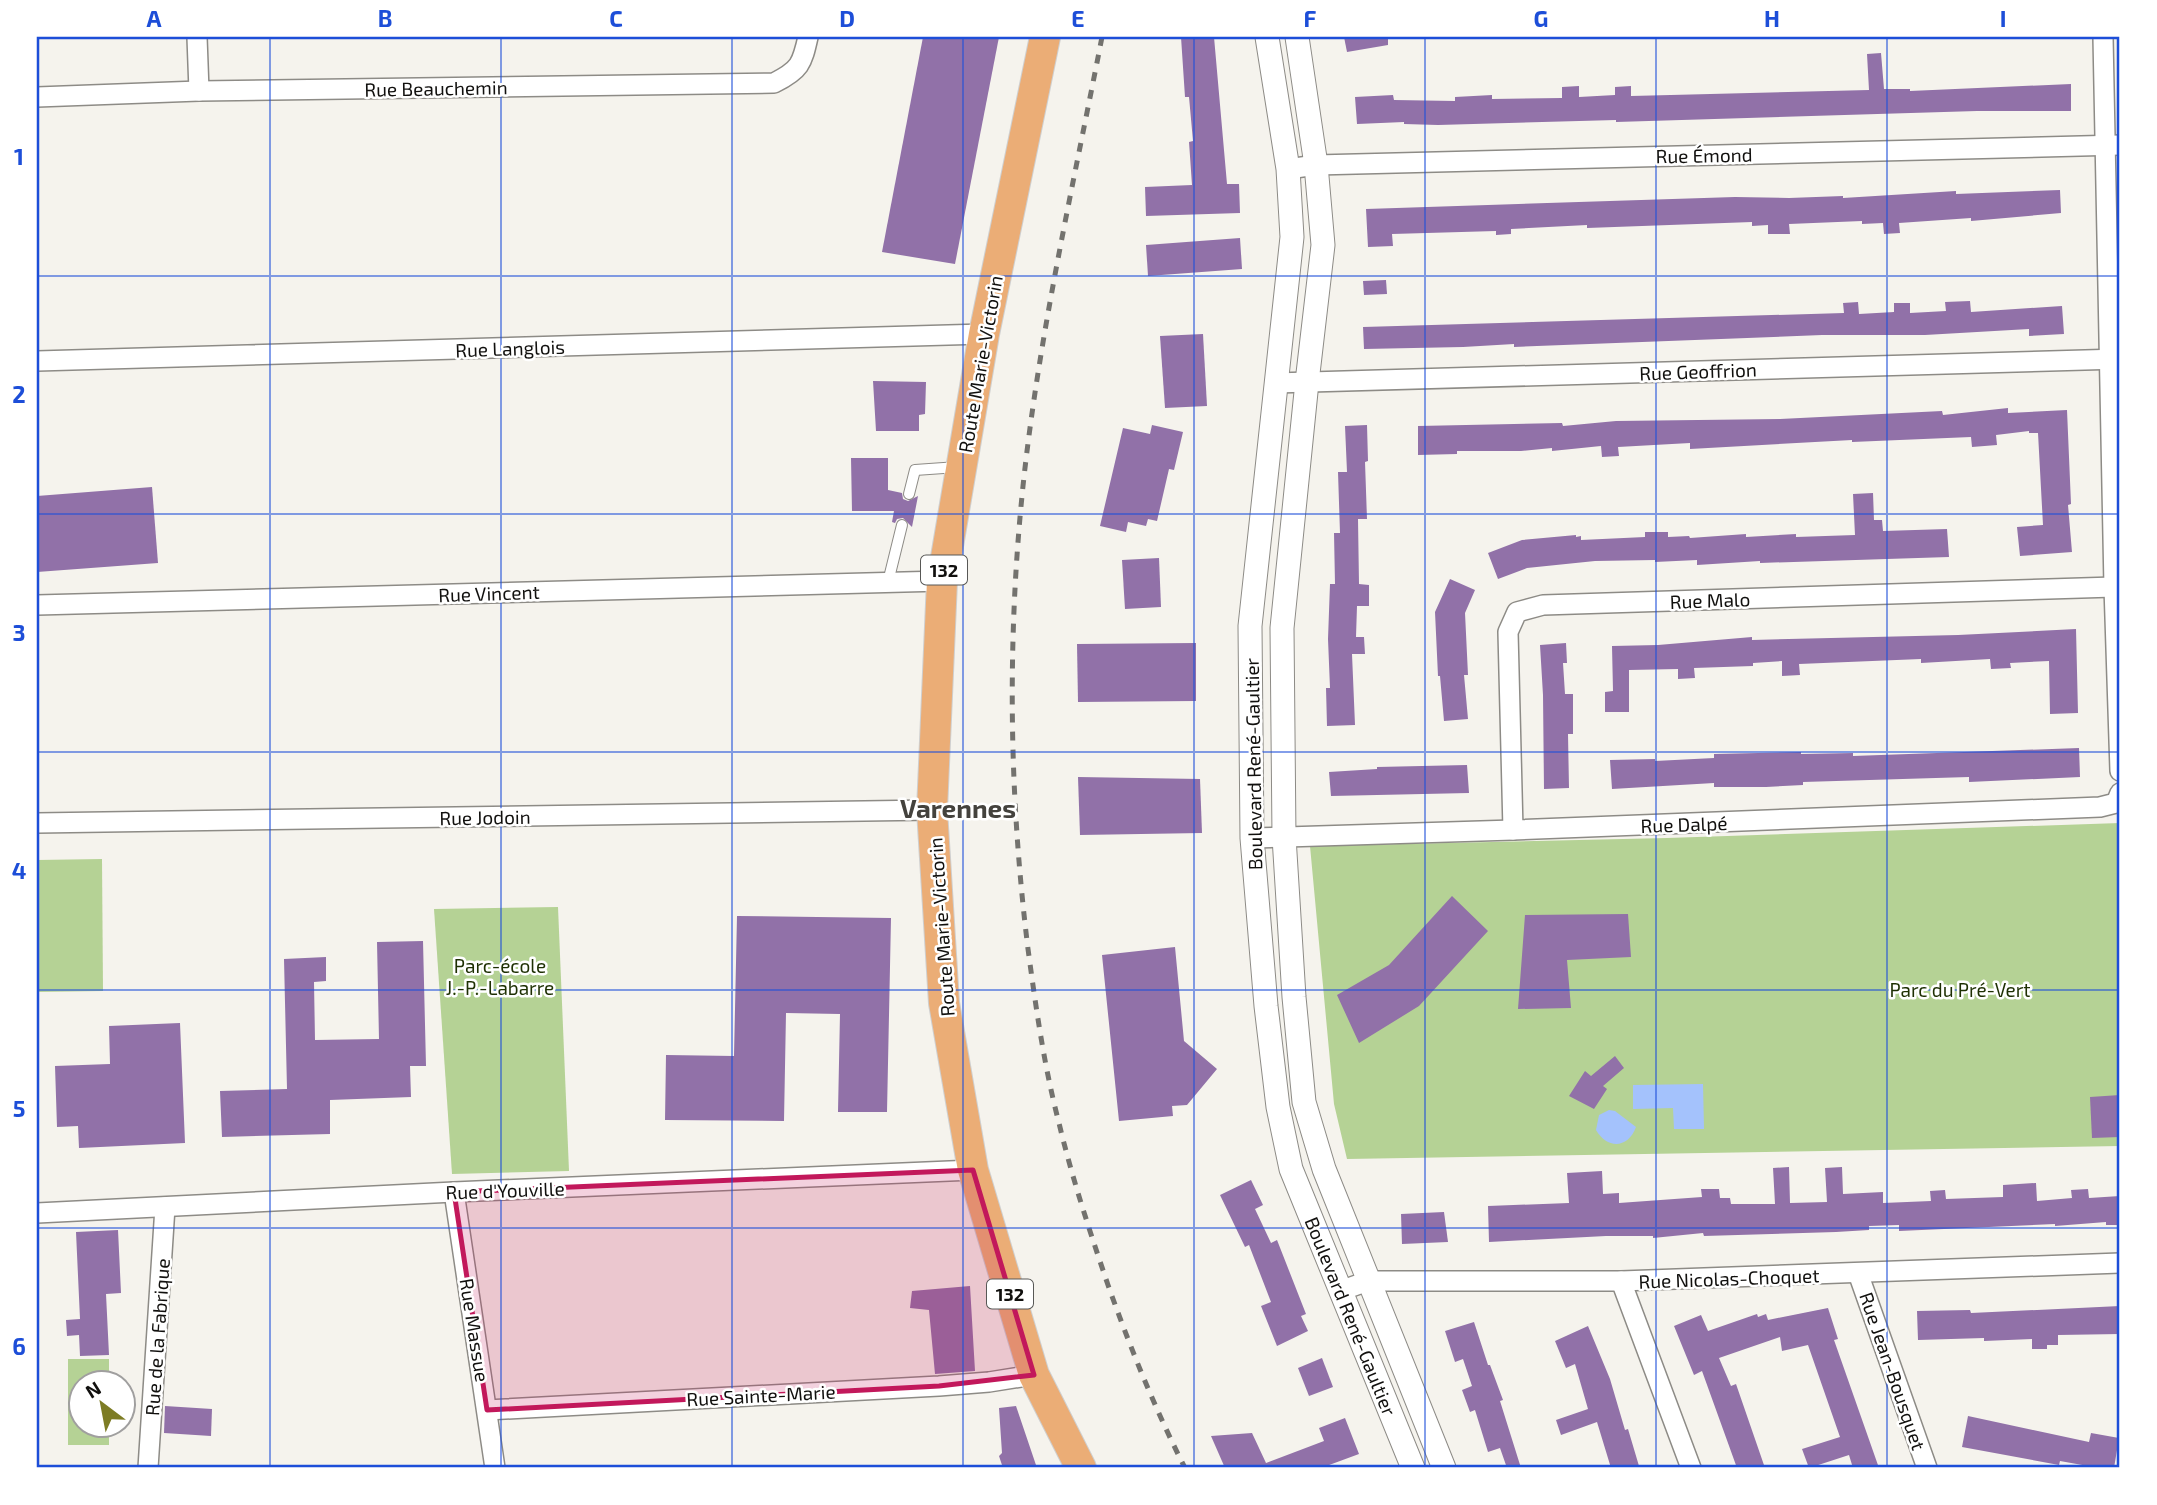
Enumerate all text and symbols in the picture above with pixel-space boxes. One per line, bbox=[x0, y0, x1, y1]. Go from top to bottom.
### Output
text: A bbox=[146, 4, 162, 32]
text: B bbox=[378, 4, 392, 32]
text: C bbox=[609, 4, 623, 32]
text: D bbox=[839, 4, 855, 32]
text: E bbox=[1071, 4, 1085, 32]
text: F bbox=[1304, 4, 1317, 32]
text: G bbox=[1534, 4, 1548, 32]
text: H bbox=[1764, 4, 1780, 32]
text: I bbox=[2000, 4, 2006, 32]
street label: Rue Beauchemin bbox=[364, 75, 508, 101]
text: 1 bbox=[14, 142, 24, 170]
street label: Rue Émond bbox=[1655, 143, 1753, 167]
street label: Route Marie-Victorin bbox=[953, 274, 1007, 454]
street label: Rue Langlois bbox=[455, 335, 565, 361]
street label: Rue Geoffrion bbox=[1639, 357, 1757, 385]
text: 2 bbox=[12, 380, 26, 408]
road number: 132 bbox=[921, 556, 967, 584]
street label: Rue Vincent bbox=[438, 580, 540, 606]
street label: Rue Malo bbox=[1669, 587, 1751, 613]
text: 3 bbox=[12, 618, 26, 646]
street label: Boulevard René-Gaultier bbox=[1240, 657, 1266, 870]
district label: Varennes bbox=[900, 792, 1016, 823]
street label: Rue Jodoin bbox=[439, 805, 531, 829]
street label: Rue Dalpé bbox=[1640, 811, 1728, 837]
street label: Route Marie-Victorin bbox=[923, 837, 959, 1017]
text: 4 bbox=[12, 856, 26, 884]
park label: Parc-école J.-P.-Labarre bbox=[446, 954, 554, 999]
park label: Parc du Pré-Vert bbox=[1889, 978, 2031, 1001]
text: 5 bbox=[13, 1094, 25, 1122]
street label: Rue d'Youville bbox=[445, 1176, 565, 1204]
street label: Boulevard René-Gaultier bbox=[1301, 1213, 1402, 1419]
street label: Rue de la Fabrique bbox=[140, 1257, 174, 1417]
street label: Rue Nicolas-Choquet bbox=[1638, 1263, 1820, 1293]
street label: Rue Massue bbox=[455, 1277, 495, 1383]
road number: 132 bbox=[987, 1280, 1033, 1308]
street label: Rue Jean-Bousquet bbox=[1855, 1289, 1931, 1453]
text: 6 bbox=[12, 1332, 26, 1360]
north arrow bbox=[66, 1368, 136, 1438]
text: N bbox=[81, 1376, 105, 1403]
street label: Rue Sainte-Marie bbox=[686, 1380, 836, 1410]

